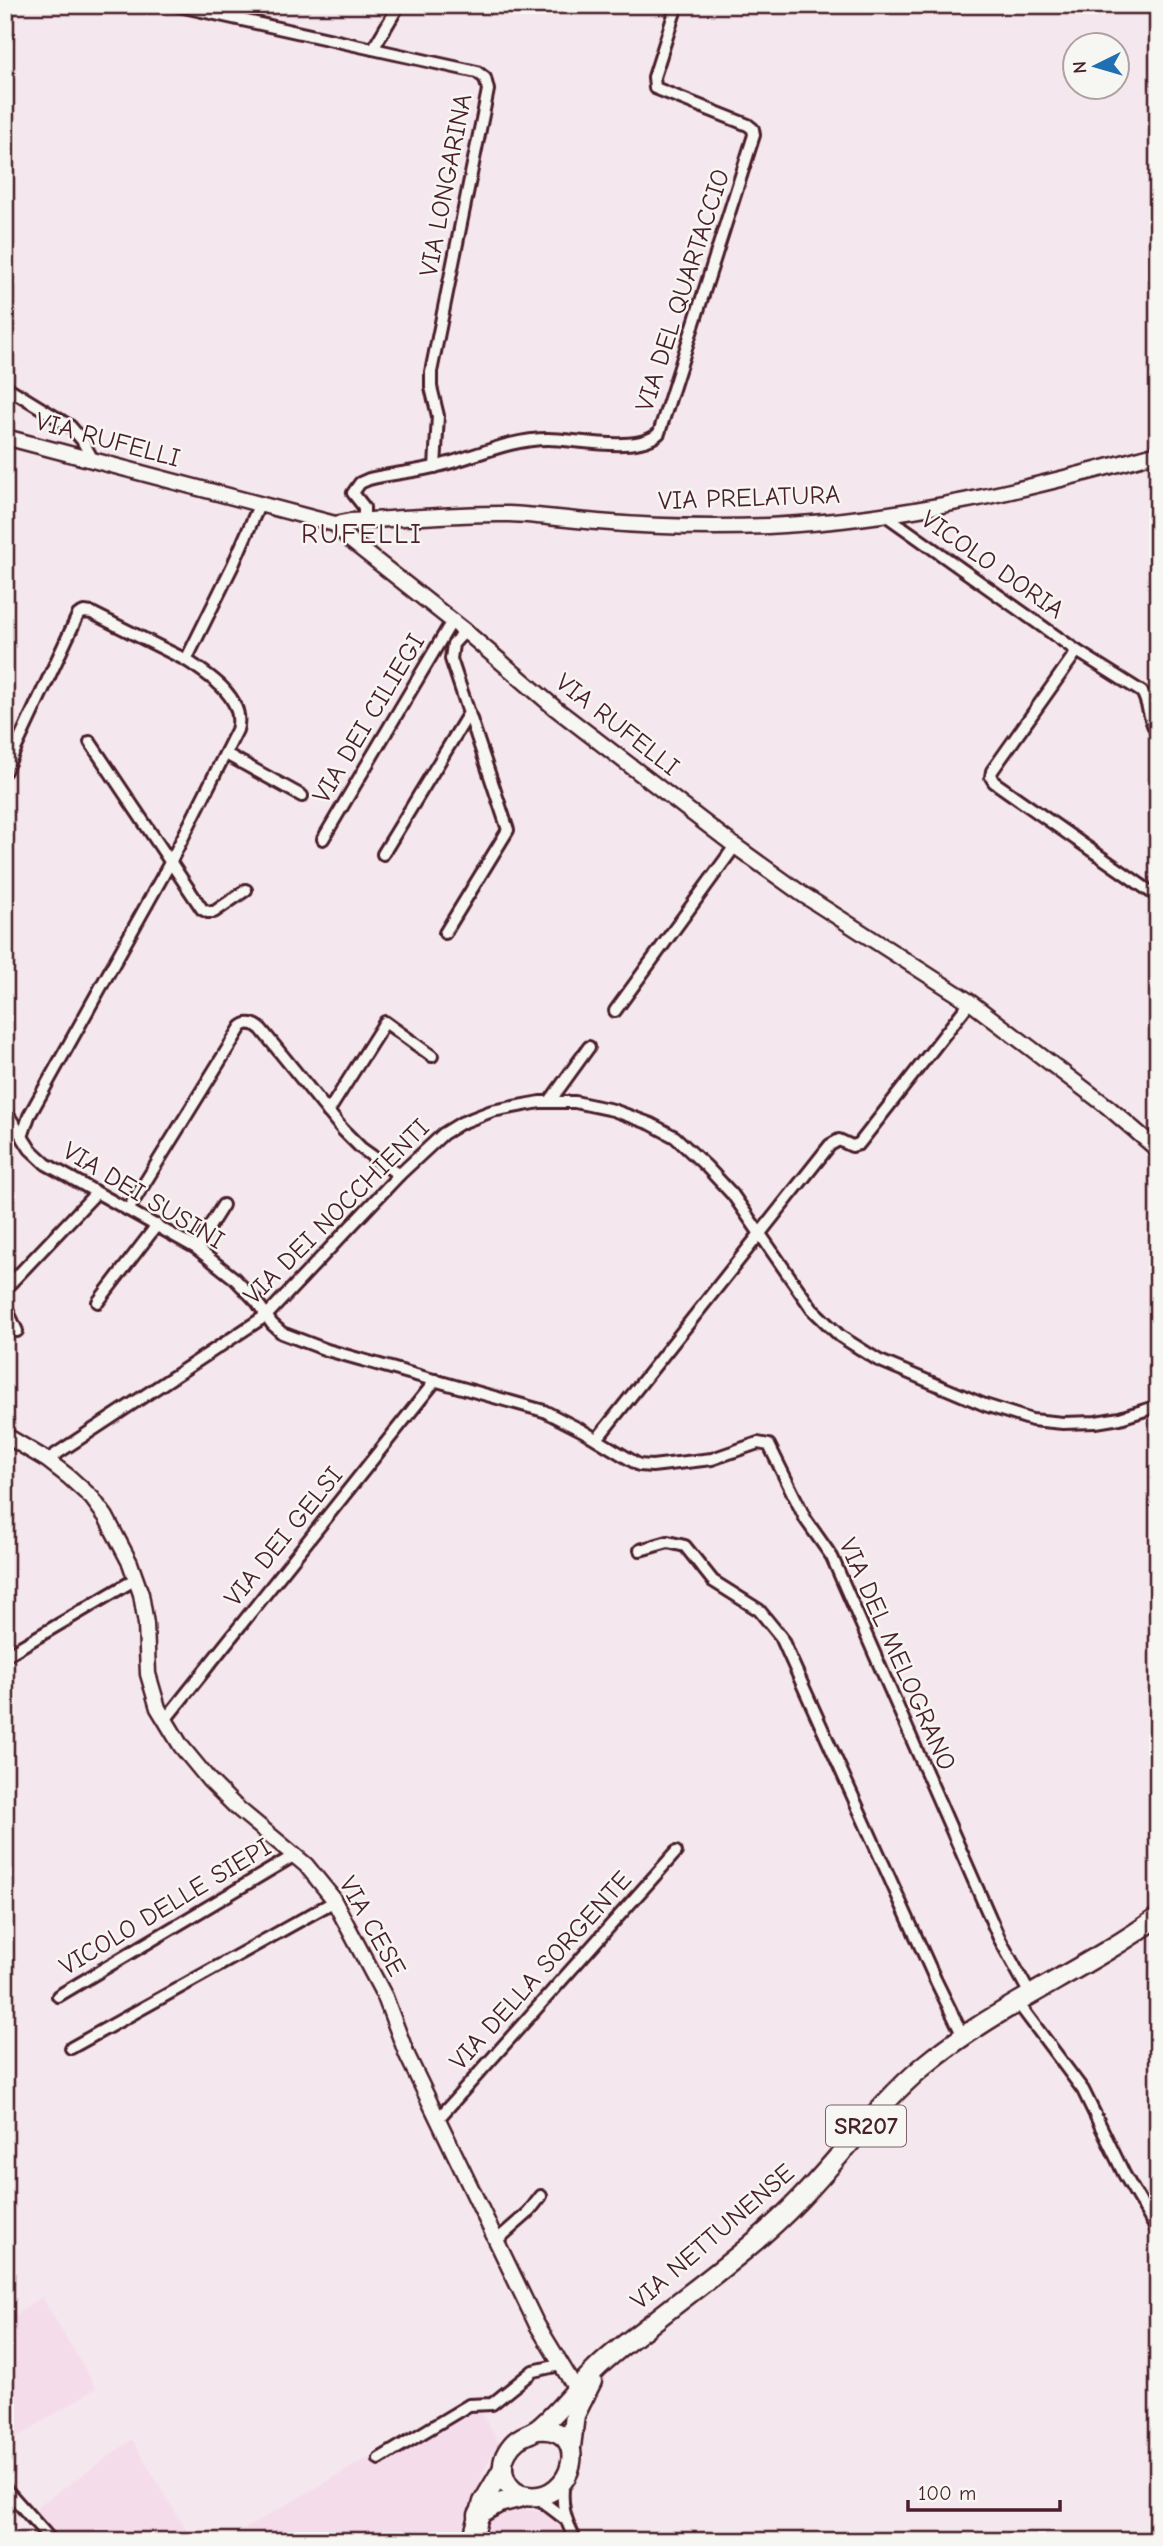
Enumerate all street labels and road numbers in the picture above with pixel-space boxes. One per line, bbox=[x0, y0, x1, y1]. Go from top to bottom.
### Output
street label: VIA LONGARINA bbox=[414, 91, 478, 279]
street label: VIA DEL QUARTACCIO bbox=[630, 166, 736, 415]
street label: VIA RUFELLI bbox=[32, 406, 183, 474]
street label: VIA PRELATURA bbox=[658, 480, 840, 516]
street label: VICOLO DORIA bbox=[915, 504, 1070, 625]
street label: VIA DEI CILIEGI bbox=[306, 628, 431, 809]
street label: VIA RUFELLI bbox=[550, 667, 685, 782]
street label: VIA DEI NOCCHIENTI bbox=[238, 1113, 436, 1311]
street label: VIA DEI SUSINI bbox=[57, 1136, 230, 1256]
street label: VIA DEI GELSI bbox=[218, 1461, 349, 1612]
street label: VIA DEL MELOGRANO bbox=[832, 1534, 962, 1775]
street label: VICOLO DELLE SIEPI bbox=[54, 1832, 277, 1982]
street label: VIA DELLA SORGENTE bbox=[444, 1865, 638, 2076]
street label: VIA CESE bbox=[332, 1871, 412, 1982]
road number: SR207 bbox=[826, 2106, 906, 2146]
street label: VIA NETTUNENSE bbox=[625, 2158, 800, 2316]

